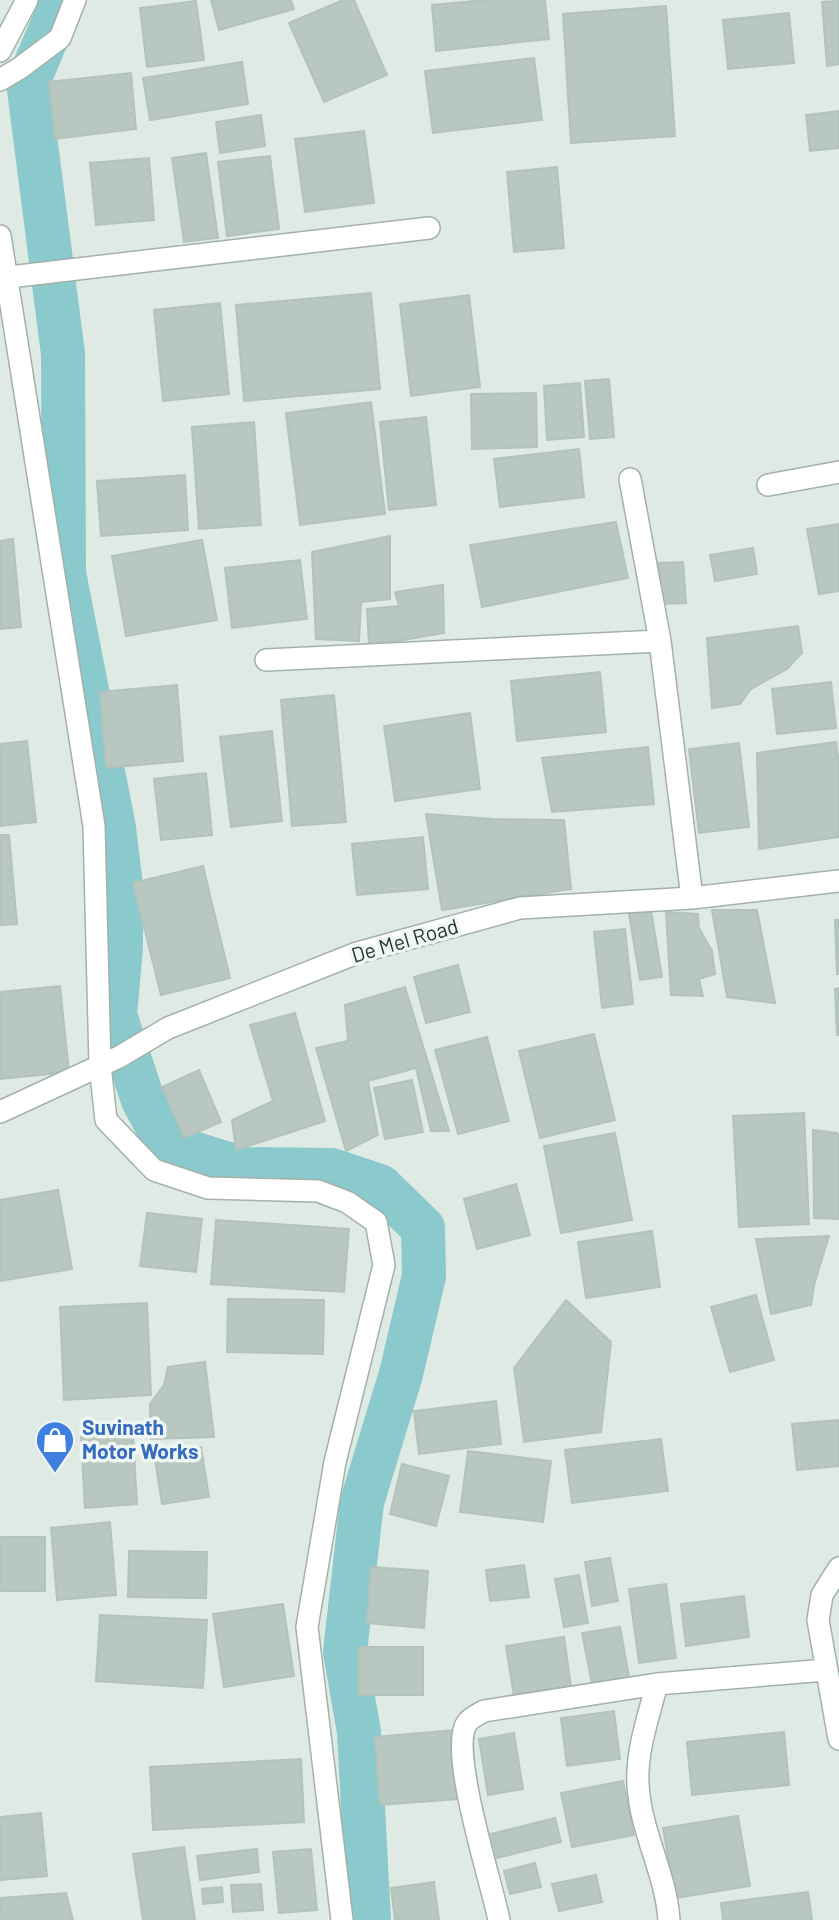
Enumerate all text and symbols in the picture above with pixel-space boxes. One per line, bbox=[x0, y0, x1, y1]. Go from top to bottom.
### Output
street label: De Mel Road bbox=[348, 912, 461, 967]
place label: Suvinath Motor Works bbox=[82, 1414, 199, 1463]
shop icon: Suvinath Motor Works bbox=[34, 1419, 76, 1474]

